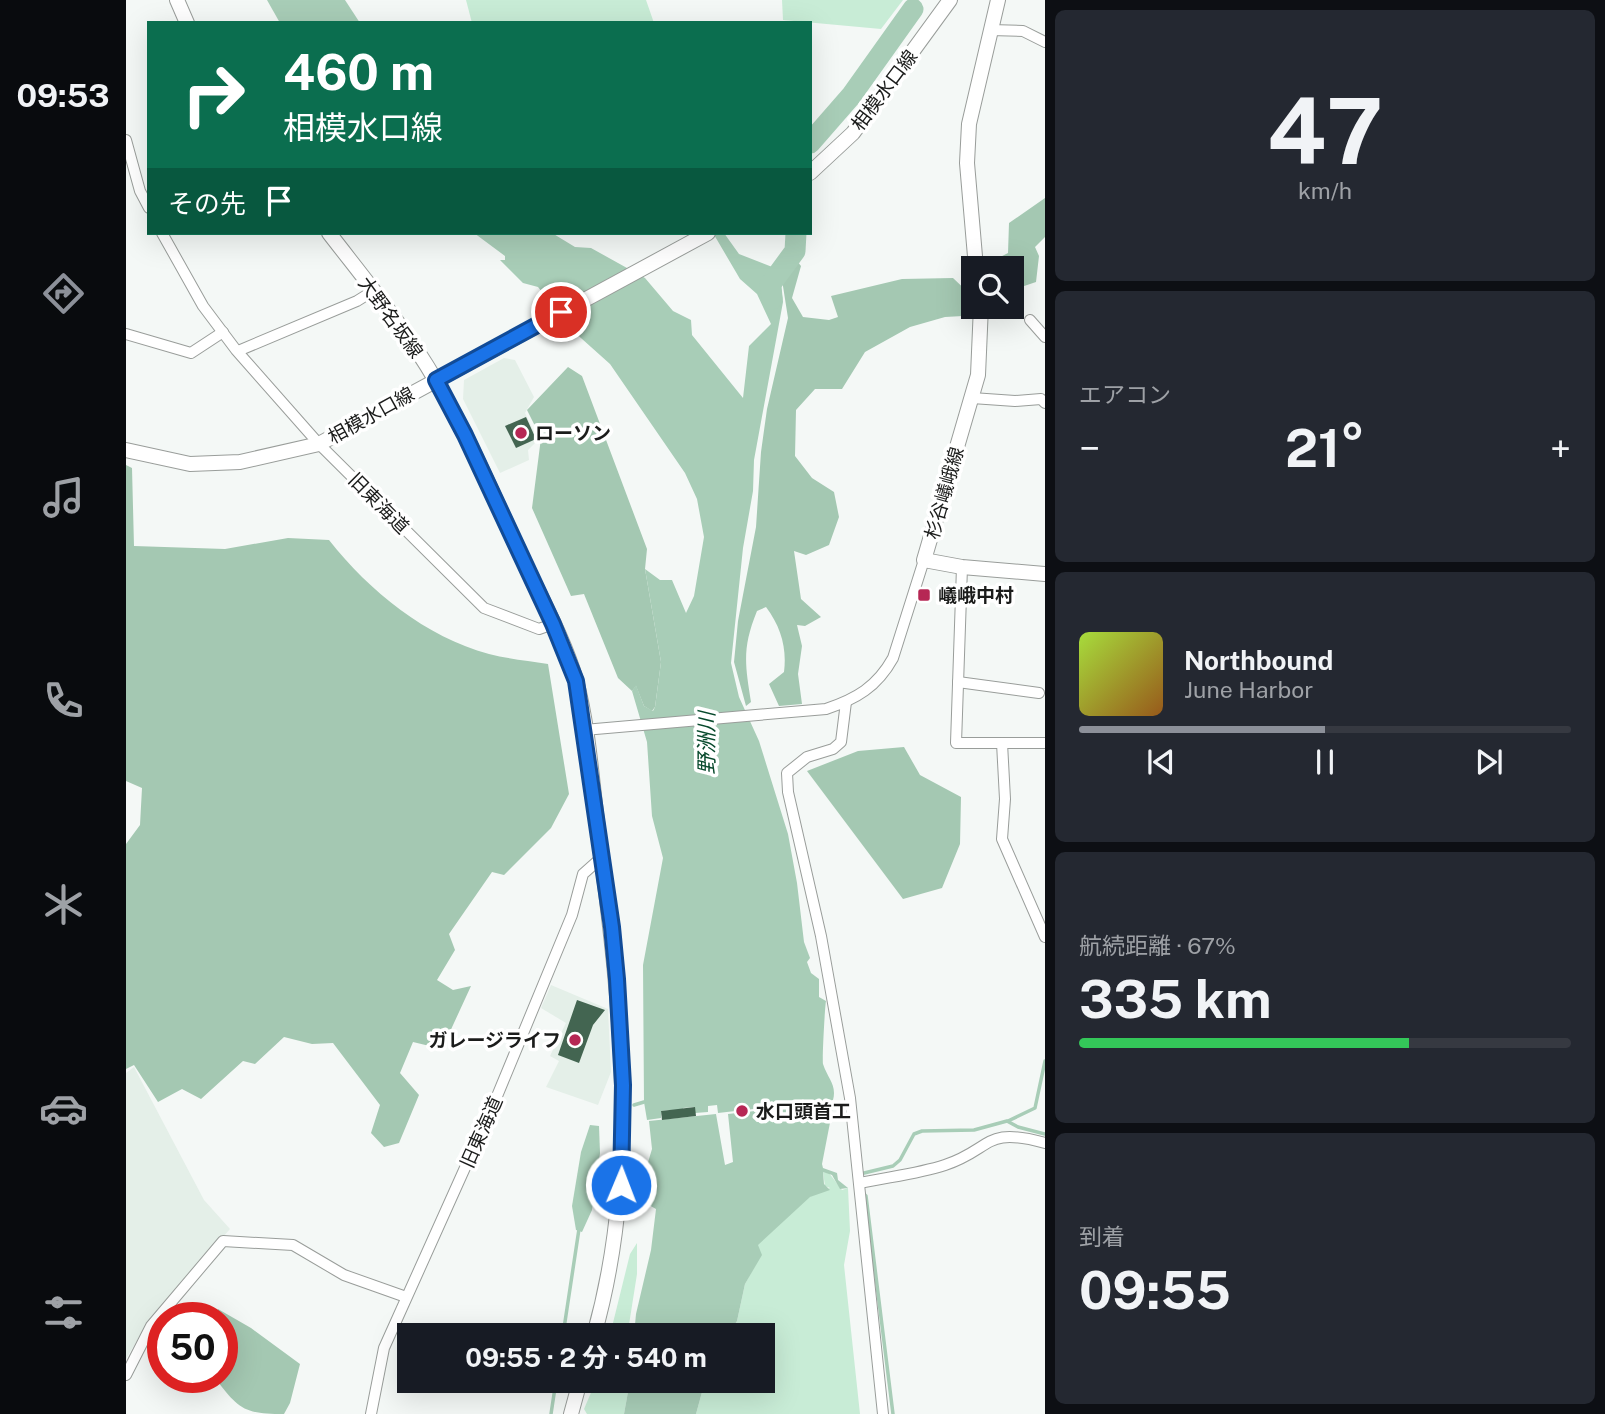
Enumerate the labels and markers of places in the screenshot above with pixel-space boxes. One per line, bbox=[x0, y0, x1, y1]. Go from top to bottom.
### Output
pin bbox=[531, 282, 591, 342]
place label: ローソン bbox=[535, 422, 611, 444]
marker: ローソン bbox=[513, 425, 529, 441]
place label: 嶬峨中村 bbox=[938, 584, 1014, 606]
marker: 嶬峨中村 bbox=[916, 587, 932, 603]
place label: ガレージライフ bbox=[428, 1029, 561, 1051]
marker: ガレージライフ bbox=[567, 1032, 583, 1048]
place label: 水口頭首工 bbox=[756, 1100, 851, 1122]
marker: 水口頭首工 bbox=[734, 1103, 750, 1119]

